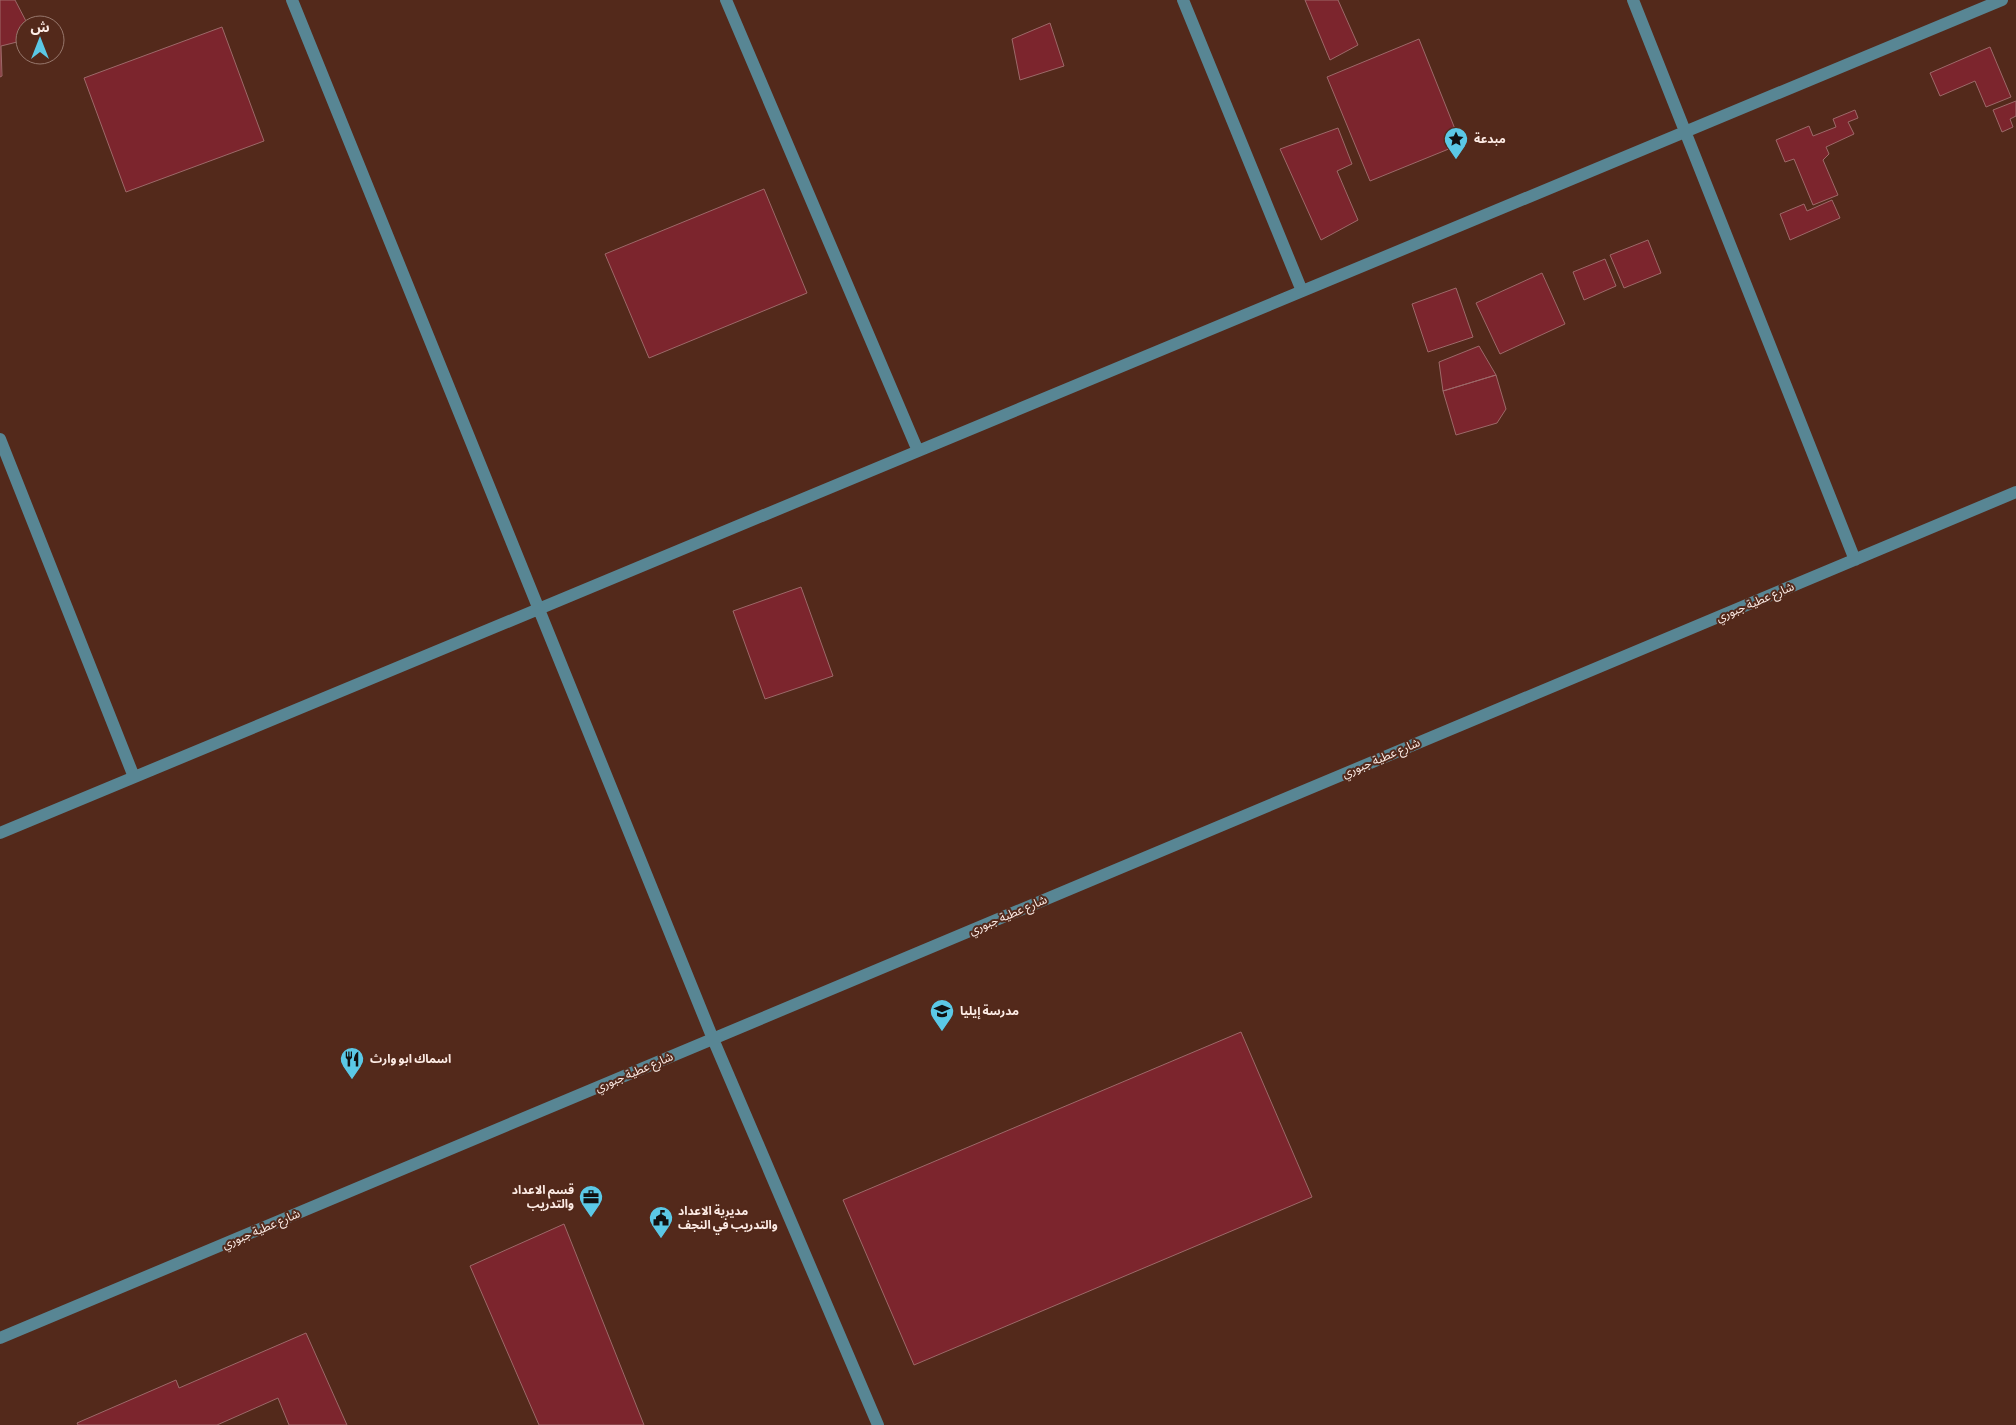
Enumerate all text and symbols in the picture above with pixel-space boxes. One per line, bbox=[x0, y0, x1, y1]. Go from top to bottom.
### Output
north arrow bbox=[15, 15, 65, 65]
text: ش bbox=[30, 19, 50, 36]
place icon: مبدعة bbox=[1443, 126, 1469, 160]
place label: مبدعة bbox=[1474, 132, 1506, 146]
street label: شارع عطية جبوري bbox=[1714, 579, 1797, 627]
street label: شارع عطية جبوري bbox=[1340, 735, 1423, 783]
street label: شارع عطية جبوري bbox=[967, 892, 1050, 940]
school or university icon: مدرسة إيليا bbox=[929, 998, 955, 1032]
place label: مدرسة إيليا bbox=[960, 1004, 1019, 1020]
restaurant icon: اسماك ابو وارث bbox=[339, 1046, 365, 1080]
street label: شارع عطية جبوري bbox=[593, 1049, 676, 1097]
place label: اسماك ابو وارث bbox=[370, 1052, 451, 1066]
place label: قسم الاعداد والتدريب bbox=[512, 1183, 574, 1211]
office icon: قسم الاعداد والتدريب bbox=[578, 1184, 604, 1218]
place label: مديرية الاعداد والتدريب في النجف bbox=[678, 1204, 778, 1235]
public building icon: مديرية الاعداد والتدريب في النجف bbox=[648, 1205, 674, 1239]
street label: شارع عطية جبوري bbox=[220, 1206, 303, 1254]

